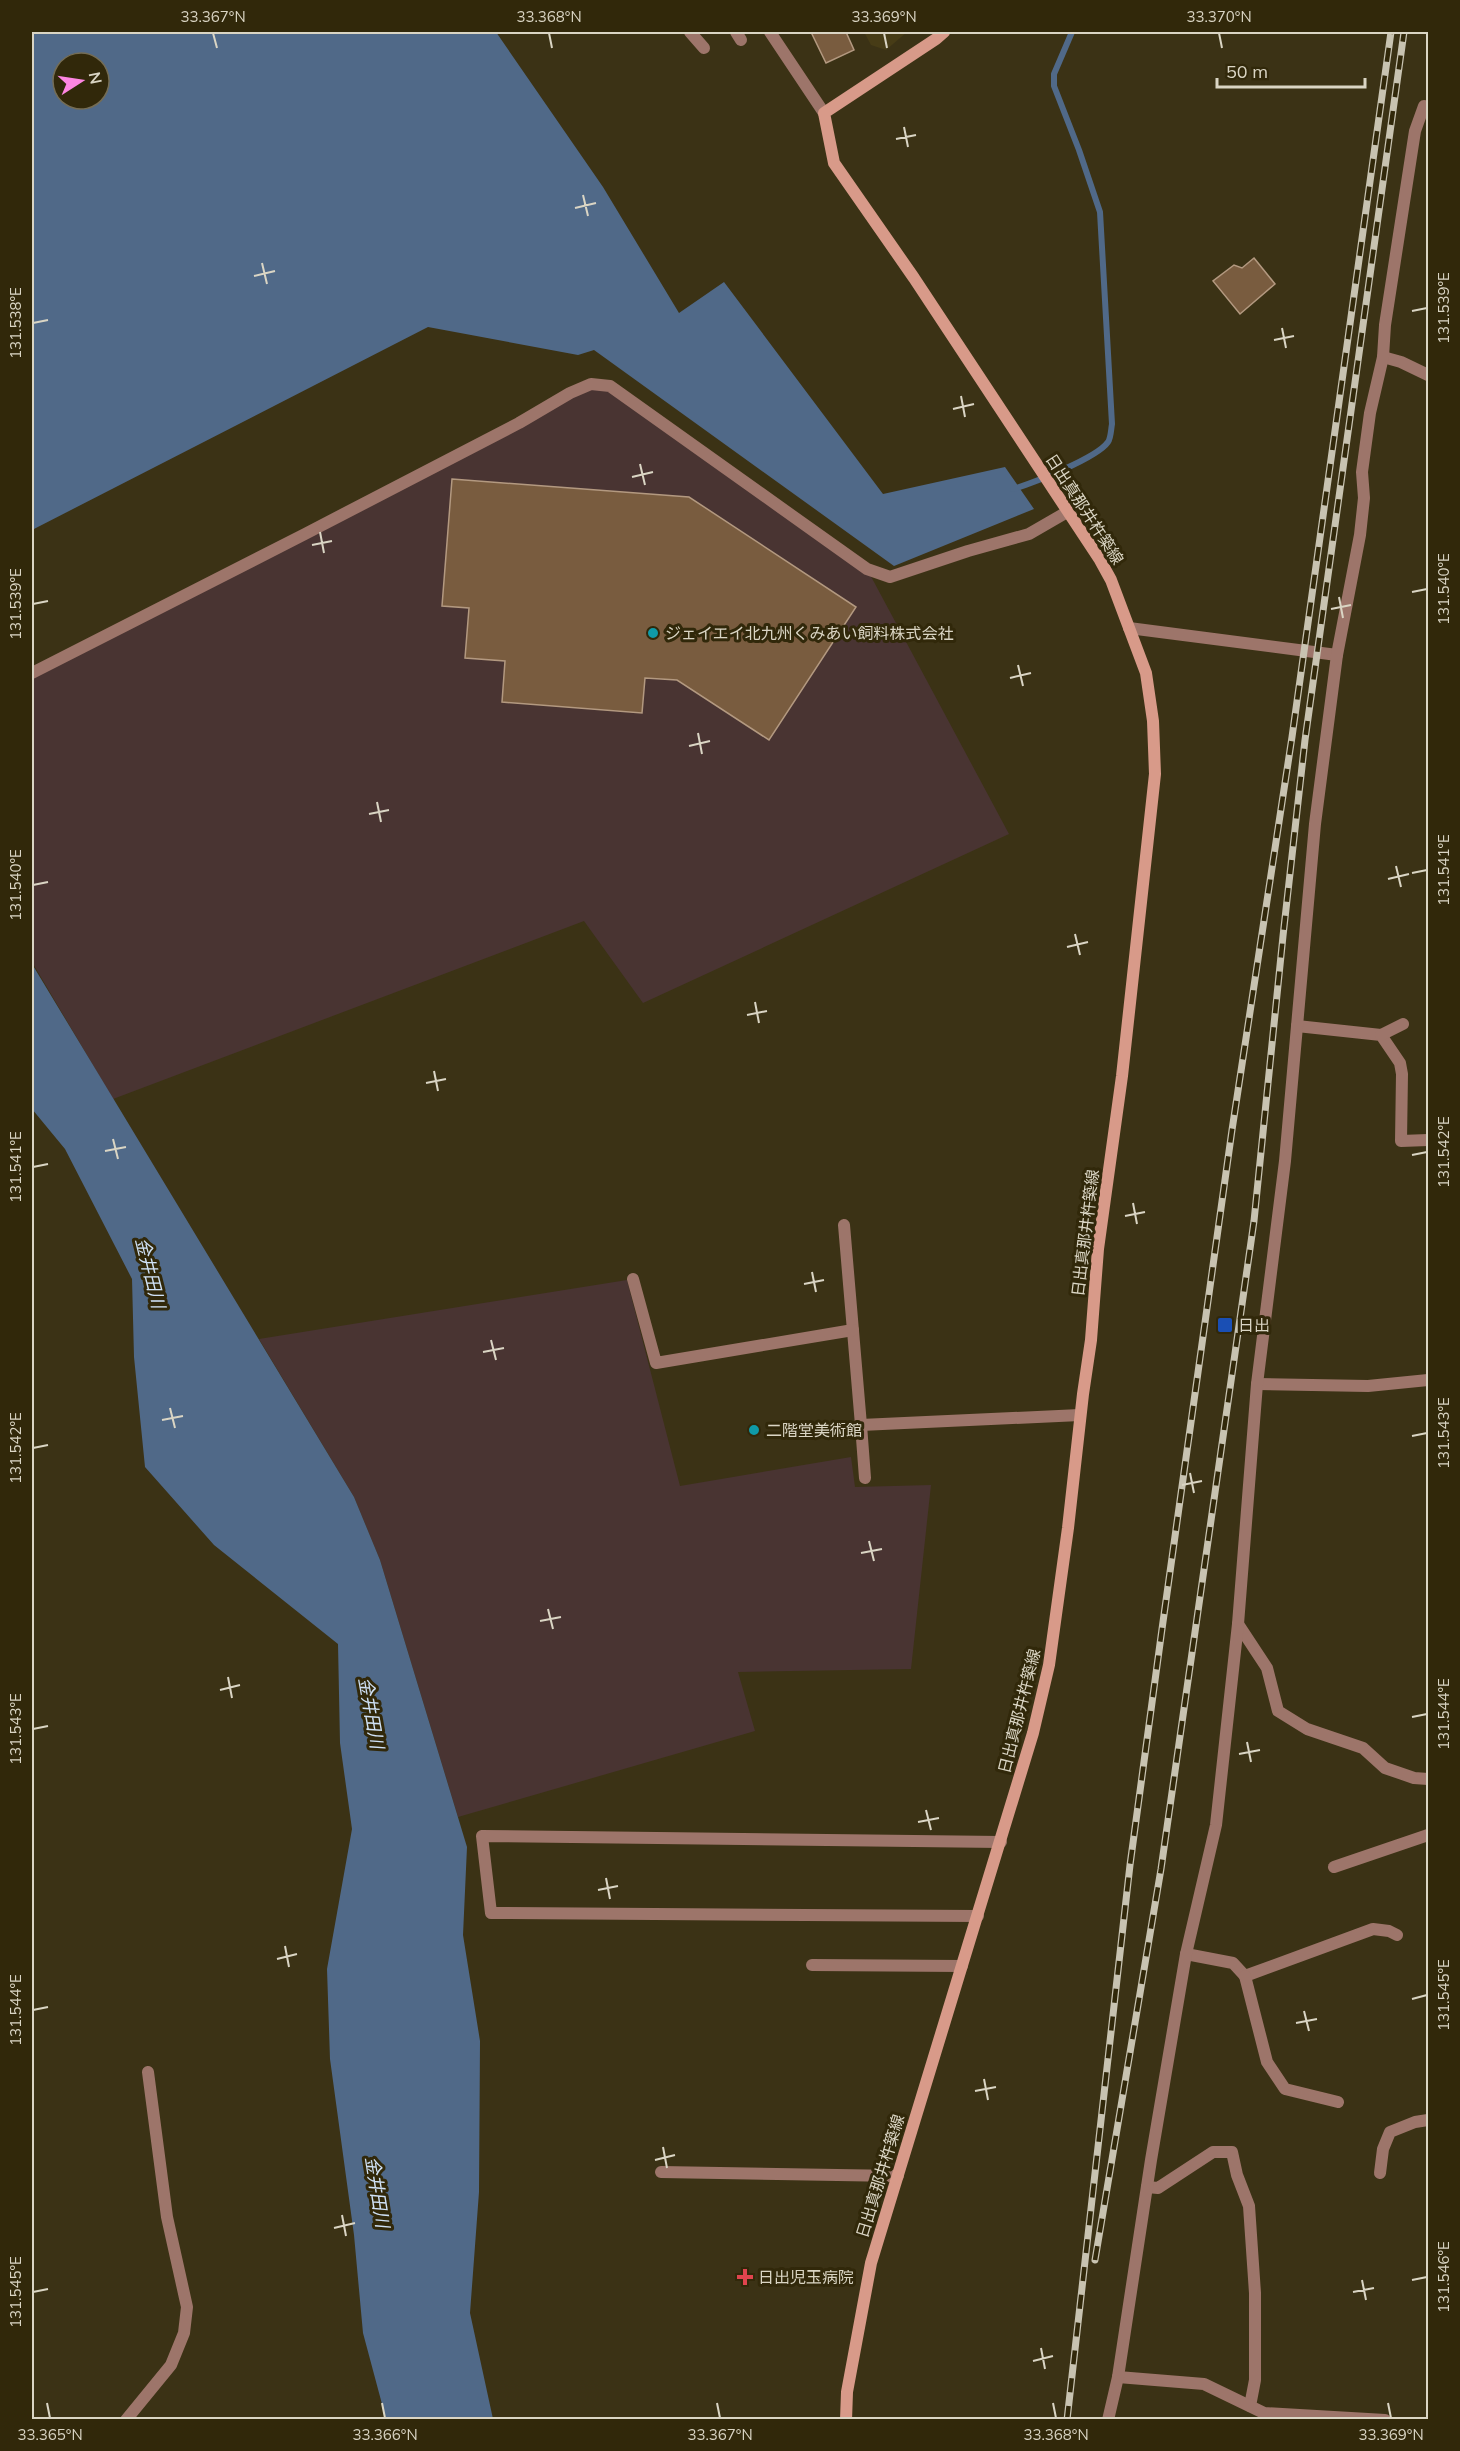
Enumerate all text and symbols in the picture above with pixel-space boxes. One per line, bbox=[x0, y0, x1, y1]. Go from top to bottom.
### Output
text: 33.367°N bbox=[180, 7, 246, 26]
text: 33.368°N bbox=[516, 7, 582, 26]
text: 33.369°N bbox=[851, 7, 917, 26]
text: 33.370°N bbox=[1186, 7, 1252, 26]
north arrow bbox=[51, 51, 111, 111]
scale bar bbox=[1217, 51, 1366, 89]
text: 50 m bbox=[1226, 60, 1268, 83]
text: N bbox=[85, 70, 107, 86]
text: 131.539°E bbox=[1434, 272, 1453, 344]
text: 131.538°E bbox=[6, 287, 25, 359]
street label: 日出真那井杵築線 bbox=[1042, 450, 1128, 568]
text: 131.540°E bbox=[1434, 553, 1453, 625]
text: 131.539°E bbox=[6, 568, 25, 640]
place label: ジェイエイ北九州くみあい飼料株式会社 bbox=[665, 623, 953, 643]
marker: ジェイエイ北九州くみあい飼料株式会社 bbox=[646, 626, 660, 640]
text: 131.541°E bbox=[1434, 834, 1453, 906]
text: 131.540°E bbox=[6, 849, 25, 921]
text: 131.542°E bbox=[1434, 1116, 1453, 1188]
text: 131.541°E bbox=[6, 1131, 25, 1203]
street label: 日出真那井杵築線 bbox=[1067, 1168, 1103, 1298]
water label: 金井田川 bbox=[131, 1235, 171, 1313]
place label: 日出 bbox=[1238, 1315, 1270, 1335]
marker: 日出 bbox=[1216, 1316, 1234, 1334]
text: 131.543°E bbox=[1434, 1397, 1453, 1469]
text: 131.542°E bbox=[6, 1412, 25, 1484]
place label: 二階堂美術館 bbox=[766, 1420, 862, 1440]
marker: 二階堂美術館 bbox=[747, 1423, 761, 1437]
street label: 日出真那井杵築線 bbox=[994, 1646, 1044, 1776]
water label: 金井田川 bbox=[354, 1675, 389, 1752]
text: 131.544°E bbox=[1434, 1678, 1453, 1750]
text: 131.543°E bbox=[6, 1693, 25, 1765]
text: 131.545°E bbox=[1434, 1959, 1453, 2031]
text: 131.544°E bbox=[6, 1974, 25, 2046]
street label: 日出真那井杵築線 bbox=[852, 2112, 908, 2240]
water label: 金井田川 bbox=[361, 2155, 395, 2231]
text: 131.546°E bbox=[1434, 2241, 1453, 2313]
text: 131.545°E bbox=[6, 2256, 25, 2328]
place label: 日出児玉病院 bbox=[758, 2267, 854, 2287]
marker: 日出児玉病院 bbox=[736, 2268, 754, 2286]
text: 33.365°N bbox=[17, 2425, 83, 2444]
text: 33.366°N bbox=[352, 2425, 418, 2444]
text: 33.367°N bbox=[687, 2425, 753, 2444]
text: 33.368°N bbox=[1023, 2425, 1089, 2444]
text: 33.369°N bbox=[1358, 2425, 1424, 2444]

